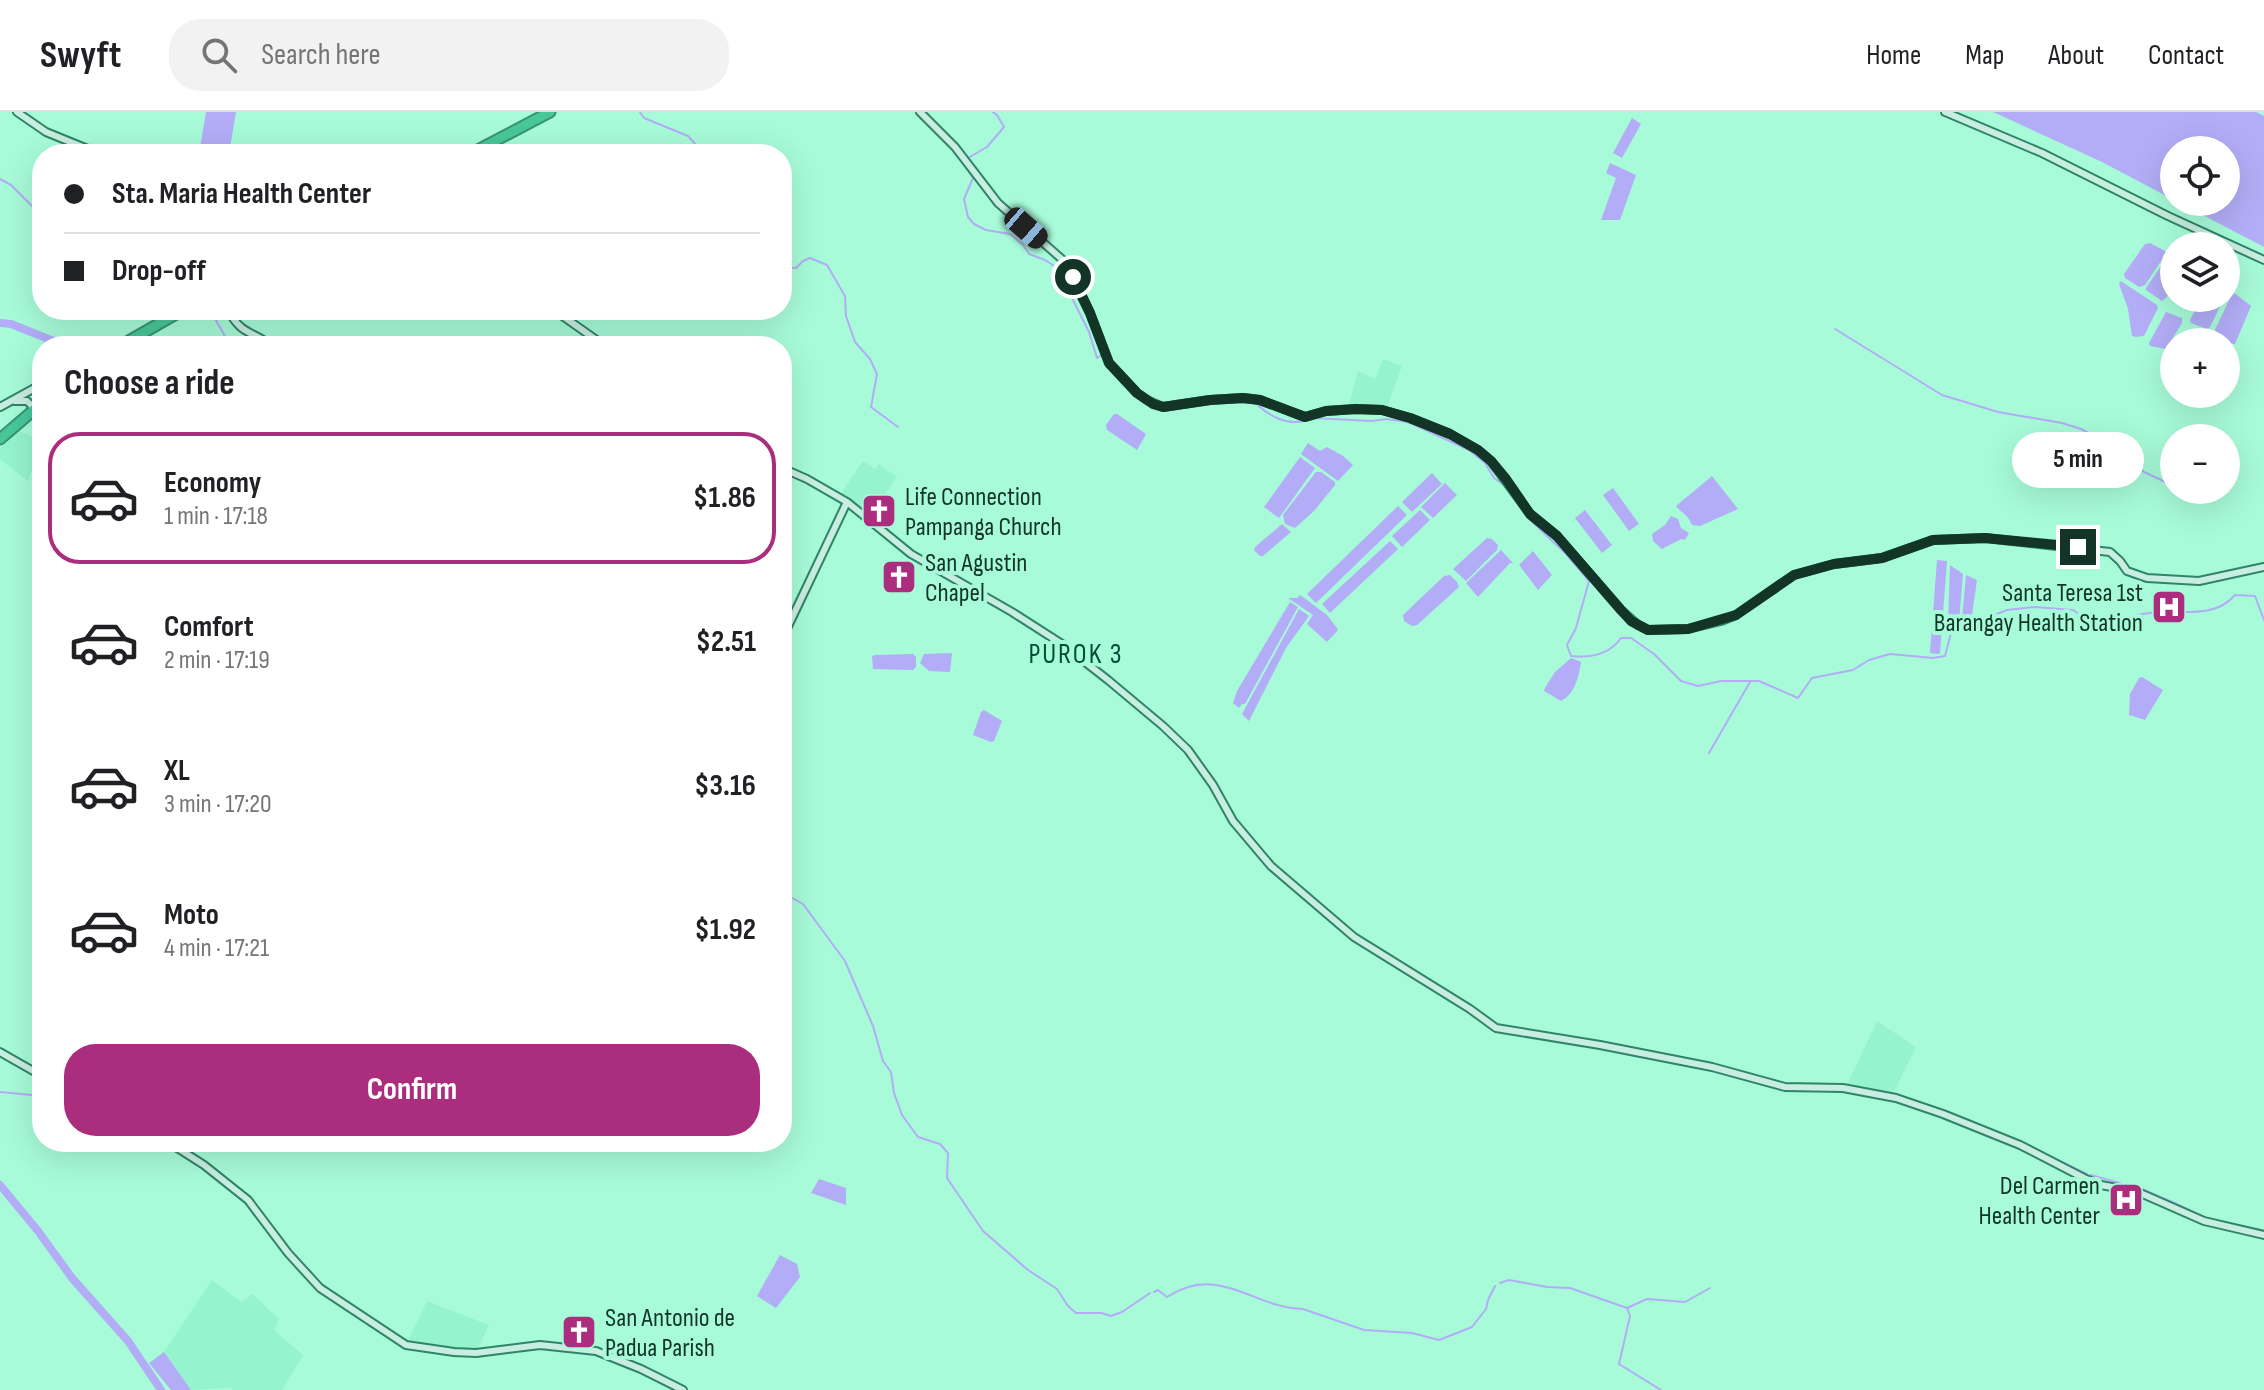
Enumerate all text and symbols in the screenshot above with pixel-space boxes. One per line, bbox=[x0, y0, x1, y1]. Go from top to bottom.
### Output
search box bbox=[169, 19, 729, 91]
text: Swyft bbox=[40, 33, 121, 78]
icon: search bbox=[197, 33, 241, 77]
text: Search here bbox=[261, 37, 381, 73]
text: Home bbox=[1866, 39, 1921, 72]
text: Map bbox=[1965, 39, 2004, 72]
text: About bbox=[2048, 39, 2104, 72]
text: Contact bbox=[2148, 39, 2224, 72]
map controls bbox=[2160, 136, 2240, 504]
button: locate bbox=[2160, 136, 2240, 216]
text: Sta. Maria Health Center bbox=[112, 176, 371, 212]
car bbox=[1000, 203, 1052, 253]
button: layers bbox=[2160, 232, 2240, 312]
text: Drop-off bbox=[112, 253, 206, 289]
route start bbox=[1055, 259, 1091, 295]
button: + bbox=[2160, 328, 2240, 408]
text: Choose a ride bbox=[64, 362, 235, 405]
button: − bbox=[2160, 424, 2240, 504]
callout: 5 min bbox=[2012, 431, 2144, 487]
text: 5 min bbox=[2053, 444, 2103, 475]
icon: car bbox=[68, 462, 140, 534]
text: Economy bbox=[164, 465, 261, 501]
text: $1.86 bbox=[693, 480, 756, 516]
place label: Life Connection Pampanga Church bbox=[905, 482, 1062, 543]
church icon: Life Connection Pampanga Church bbox=[860, 492, 898, 530]
text: 1 min · 17:18 bbox=[164, 501, 268, 532]
route end bbox=[2060, 529, 2096, 565]
place label: San Agustin Chapel bbox=[925, 548, 1027, 609]
church icon: San Agustin Chapel bbox=[880, 558, 918, 596]
place label: Santa Teresa 1st Barangay Health Station bbox=[1934, 578, 2143, 639]
hospital icon: Santa Teresa 1st Barangay Health Station bbox=[2150, 588, 2188, 626]
icon: car bbox=[68, 606, 140, 678]
text: Comfort bbox=[164, 609, 254, 645]
text: $2.51 bbox=[696, 624, 756, 660]
district label: PUROK 3 bbox=[1028, 638, 1124, 671]
text: 2 min · 17:19 bbox=[164, 645, 270, 676]
icon: car bbox=[68, 750, 140, 822]
text: XL bbox=[164, 753, 190, 789]
text: $3.16 bbox=[694, 768, 756, 804]
text: 3 min · 17:20 bbox=[164, 789, 272, 820]
icon: car bbox=[68, 894, 140, 966]
text: Moto bbox=[164, 897, 219, 933]
text: $1.92 bbox=[694, 912, 756, 948]
text: 4 min · 17:21 bbox=[164, 933, 269, 964]
button: Confirm bbox=[64, 1044, 760, 1136]
place label: Del Carmen Health Center bbox=[1979, 1171, 2101, 1232]
hospital icon: Del Carmen Health Center bbox=[2107, 1181, 2145, 1219]
place label: San Antonio de Padua Parish bbox=[605, 1303, 735, 1364]
church icon: San Antonio de Padua Parish bbox=[560, 1313, 598, 1351]

